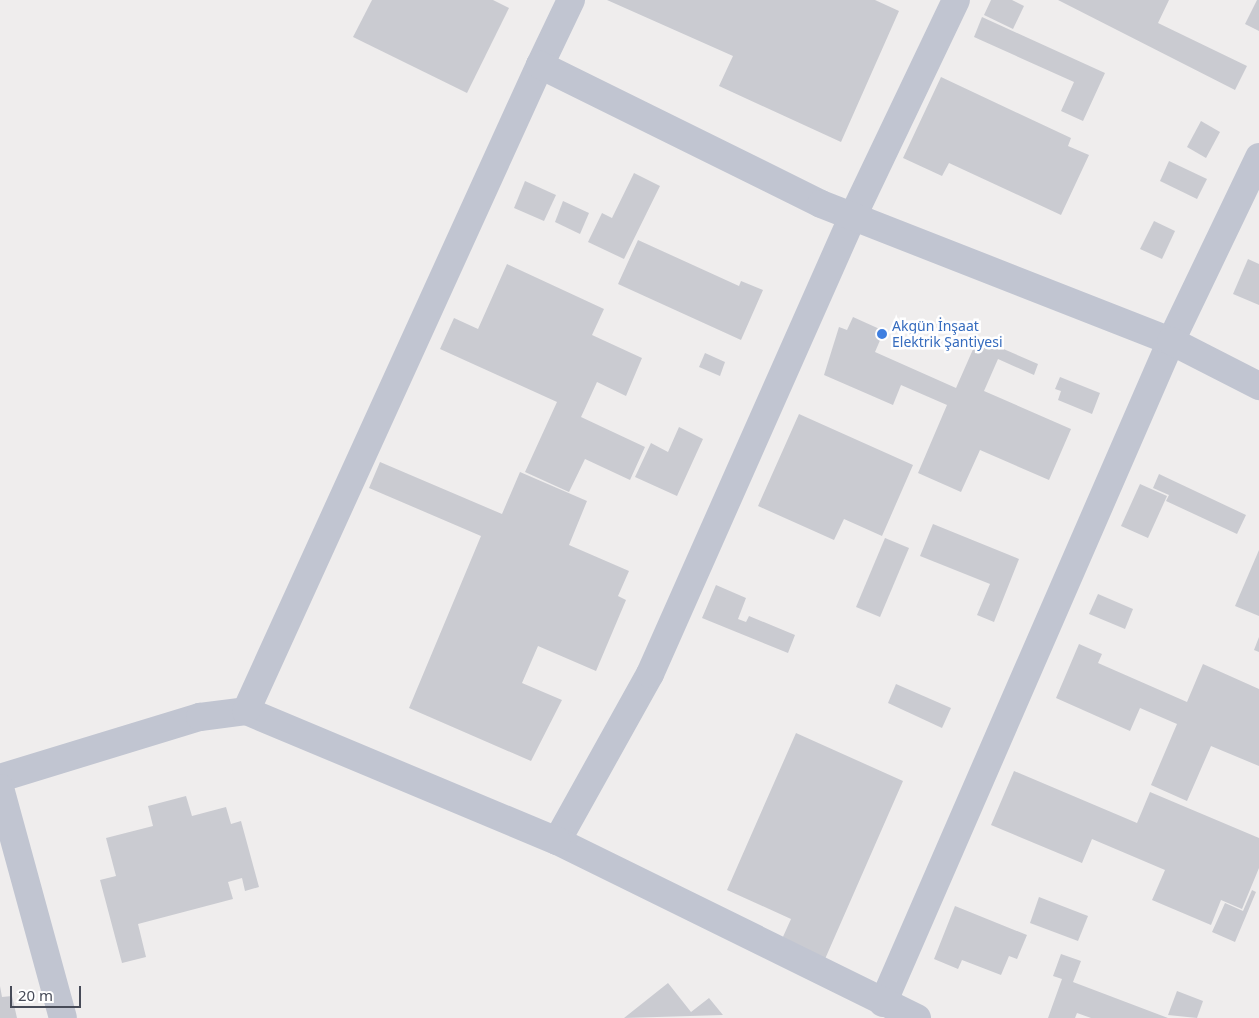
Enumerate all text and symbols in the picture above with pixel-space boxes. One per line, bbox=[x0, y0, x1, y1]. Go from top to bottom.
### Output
place label: Akgün İnşaat Elektrik Şantiyesi bbox=[892, 318, 1003, 351]
marker: Akgün İnşaat Elektrik Şantiyesi bbox=[876, 328, 888, 340]
scale bar bbox=[12, 976, 84, 1008]
text: 20 m bbox=[18, 985, 53, 1005]

